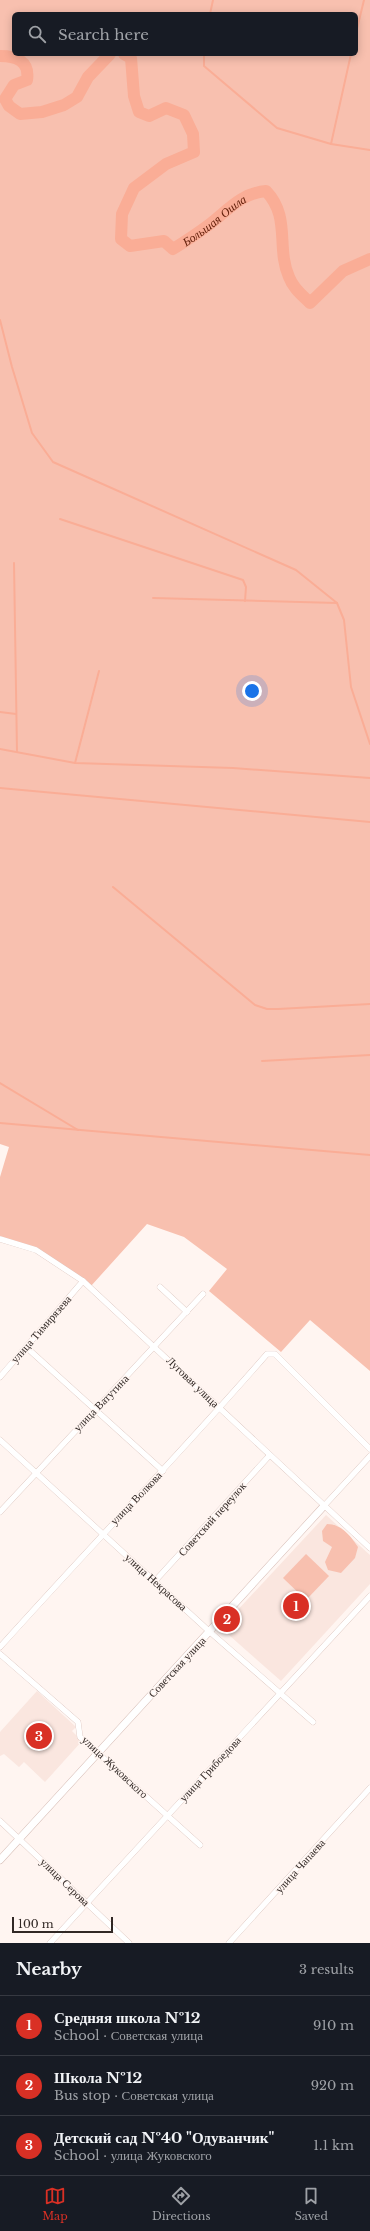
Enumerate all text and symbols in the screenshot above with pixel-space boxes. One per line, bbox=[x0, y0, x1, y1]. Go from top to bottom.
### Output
search box bbox=[12, 12, 358, 56]
icon: search bbox=[26, 23, 48, 45]
text: Search here bbox=[58, 25, 149, 44]
water label: Большая Ошла bbox=[178, 191, 248, 249]
your location bbox=[242, 681, 262, 701]
street label: улица Тимирязева bbox=[8, 1292, 74, 1366]
street label: Луговая улица bbox=[164, 1353, 222, 1411]
street label: улица Ватутина bbox=[70, 1371, 132, 1434]
street label: улица Волкова bbox=[107, 1468, 165, 1528]
street label: Советский переулок bbox=[175, 1478, 249, 1559]
street label: улица Некрасова bbox=[122, 1550, 190, 1614]
pin: 1 bbox=[283, 1591, 309, 1621]
pin: 2 bbox=[214, 1604, 240, 1634]
street label: Советская улица bbox=[145, 1634, 209, 1700]
pin: 3 bbox=[26, 1721, 52, 1751]
street label: улица Жуковского bbox=[79, 1733, 151, 1802]
street label: улица Грибоедова bbox=[176, 1733, 244, 1805]
street label: улица Чапаева bbox=[272, 1836, 328, 1896]
street label: улица Серова bbox=[37, 1855, 93, 1909]
scale bar bbox=[12, 1915, 113, 1934]
text: 100 m bbox=[18, 1917, 54, 1931]
text: Nearby bbox=[16, 1959, 82, 1980]
text: 3 results bbox=[299, 1961, 354, 1978]
text: Средняя школа №12 bbox=[54, 2008, 201, 2027]
text: 1 bbox=[26, 2017, 32, 2034]
text: 910 m bbox=[313, 2017, 354, 2034]
text: School · Советская улица bbox=[54, 2027, 203, 2044]
text: Школа №12 bbox=[54, 2068, 142, 2087]
text: 2 bbox=[25, 2077, 33, 2094]
text: 920 m bbox=[311, 2077, 354, 2094]
text: Bus stop · Советская улица bbox=[54, 2087, 214, 2104]
text: Детский сад №40 "Одуванчик" bbox=[54, 2128, 274, 2147]
text: 3 bbox=[25, 2137, 33, 2154]
text: 1.1 km bbox=[313, 2137, 354, 2154]
text: School · улица Жуковского bbox=[54, 2147, 212, 2164]
tab: Map bbox=[42, 2185, 68, 2223]
tab: Directions bbox=[152, 2185, 210, 2223]
tab: Saved bbox=[295, 2185, 328, 2223]

